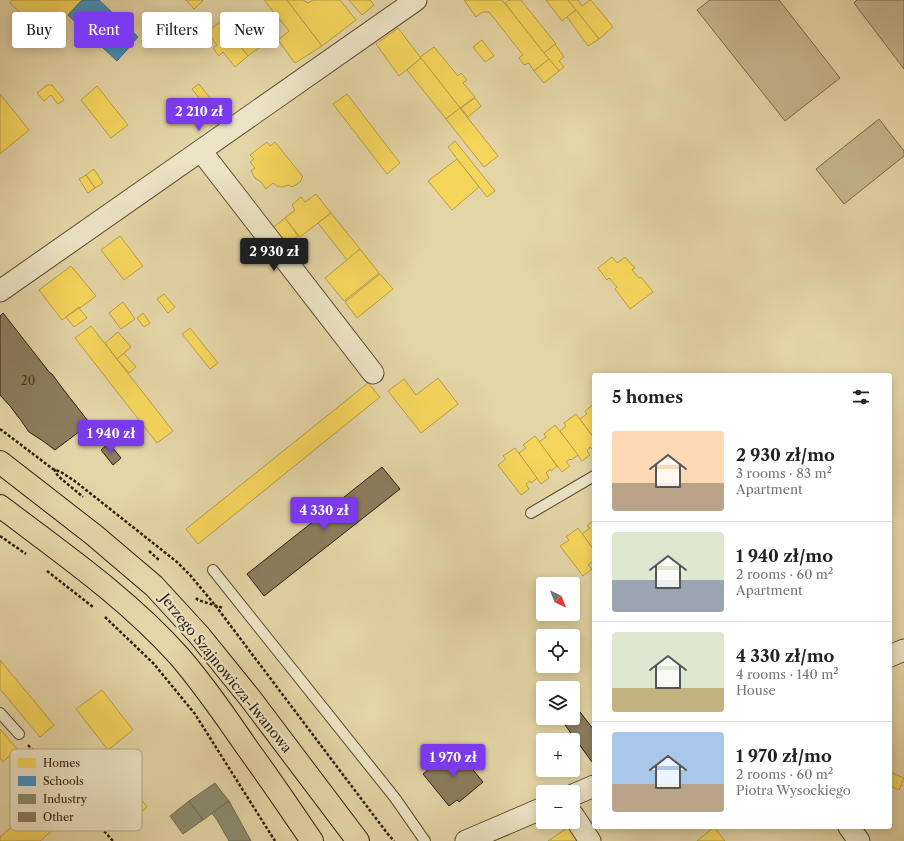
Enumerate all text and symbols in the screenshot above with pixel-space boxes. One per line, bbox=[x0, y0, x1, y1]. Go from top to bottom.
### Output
chip: Buy bbox=[12, 12, 66, 48]
chip: Rent bbox=[74, 12, 134, 48]
chip: Filters bbox=[142, 12, 212, 48]
chip: New bbox=[220, 12, 279, 48]
pin: 2 210 zł bbox=[158, 98, 240, 132]
text: 2 210 zł bbox=[175, 103, 223, 119]
pin: 2 930 zł bbox=[233, 238, 315, 272]
text: 2 930 zł bbox=[249, 243, 299, 259]
house number: 20 bbox=[21, 373, 35, 388]
icon: filters bbox=[850, 386, 872, 408]
text: 5 homes bbox=[612, 387, 683, 407]
pin: 1 940 zł bbox=[70, 420, 152, 454]
text: 1 940 zł bbox=[87, 425, 135, 441]
text: 2 930 zł/mo bbox=[736, 445, 835, 465]
icon: home bbox=[644, 447, 692, 495]
text: 3 rooms · 83 m² bbox=[736, 465, 832, 481]
text: Apartment bbox=[736, 481, 803, 497]
pin: 4 330 zł bbox=[283, 497, 365, 531]
text: 4 330 zł bbox=[299, 502, 349, 518]
text: 1 940 zł/mo bbox=[736, 546, 833, 566]
icon: home bbox=[644, 548, 692, 596]
text: 2 rooms · 60 m² bbox=[736, 566, 833, 582]
north arrow bbox=[536, 577, 580, 621]
map controls bbox=[536, 577, 580, 829]
text: Apartment bbox=[736, 582, 803, 598]
street label: Jerzego Szajnowicza-Iwanowa bbox=[155, 588, 296, 757]
button: locate bbox=[536, 629, 580, 673]
text: 4 330 zł/mo bbox=[736, 646, 834, 666]
icon: home bbox=[644, 648, 692, 696]
text: 4 rooms · 140 m² bbox=[736, 666, 839, 682]
button: layers bbox=[536, 681, 580, 725]
text: House bbox=[736, 682, 776, 698]
button: + bbox=[536, 733, 580, 777]
pin: 1 970 zł bbox=[412, 744, 494, 778]
text: 1 970 zł/mo bbox=[736, 746, 832, 766]
icon: home bbox=[644, 748, 692, 796]
legend bbox=[10, 749, 142, 831]
text: 1 970 zł bbox=[429, 749, 477, 765]
text: Homes bbox=[43, 756, 80, 770]
text: 2 rooms · 60 m² bbox=[736, 766, 833, 782]
text: Schools bbox=[43, 774, 84, 788]
text: Piotra Wysockiego bbox=[736, 782, 851, 798]
button: − bbox=[536, 785, 580, 829]
text: Industry bbox=[43, 792, 88, 806]
text: Other bbox=[43, 810, 74, 824]

